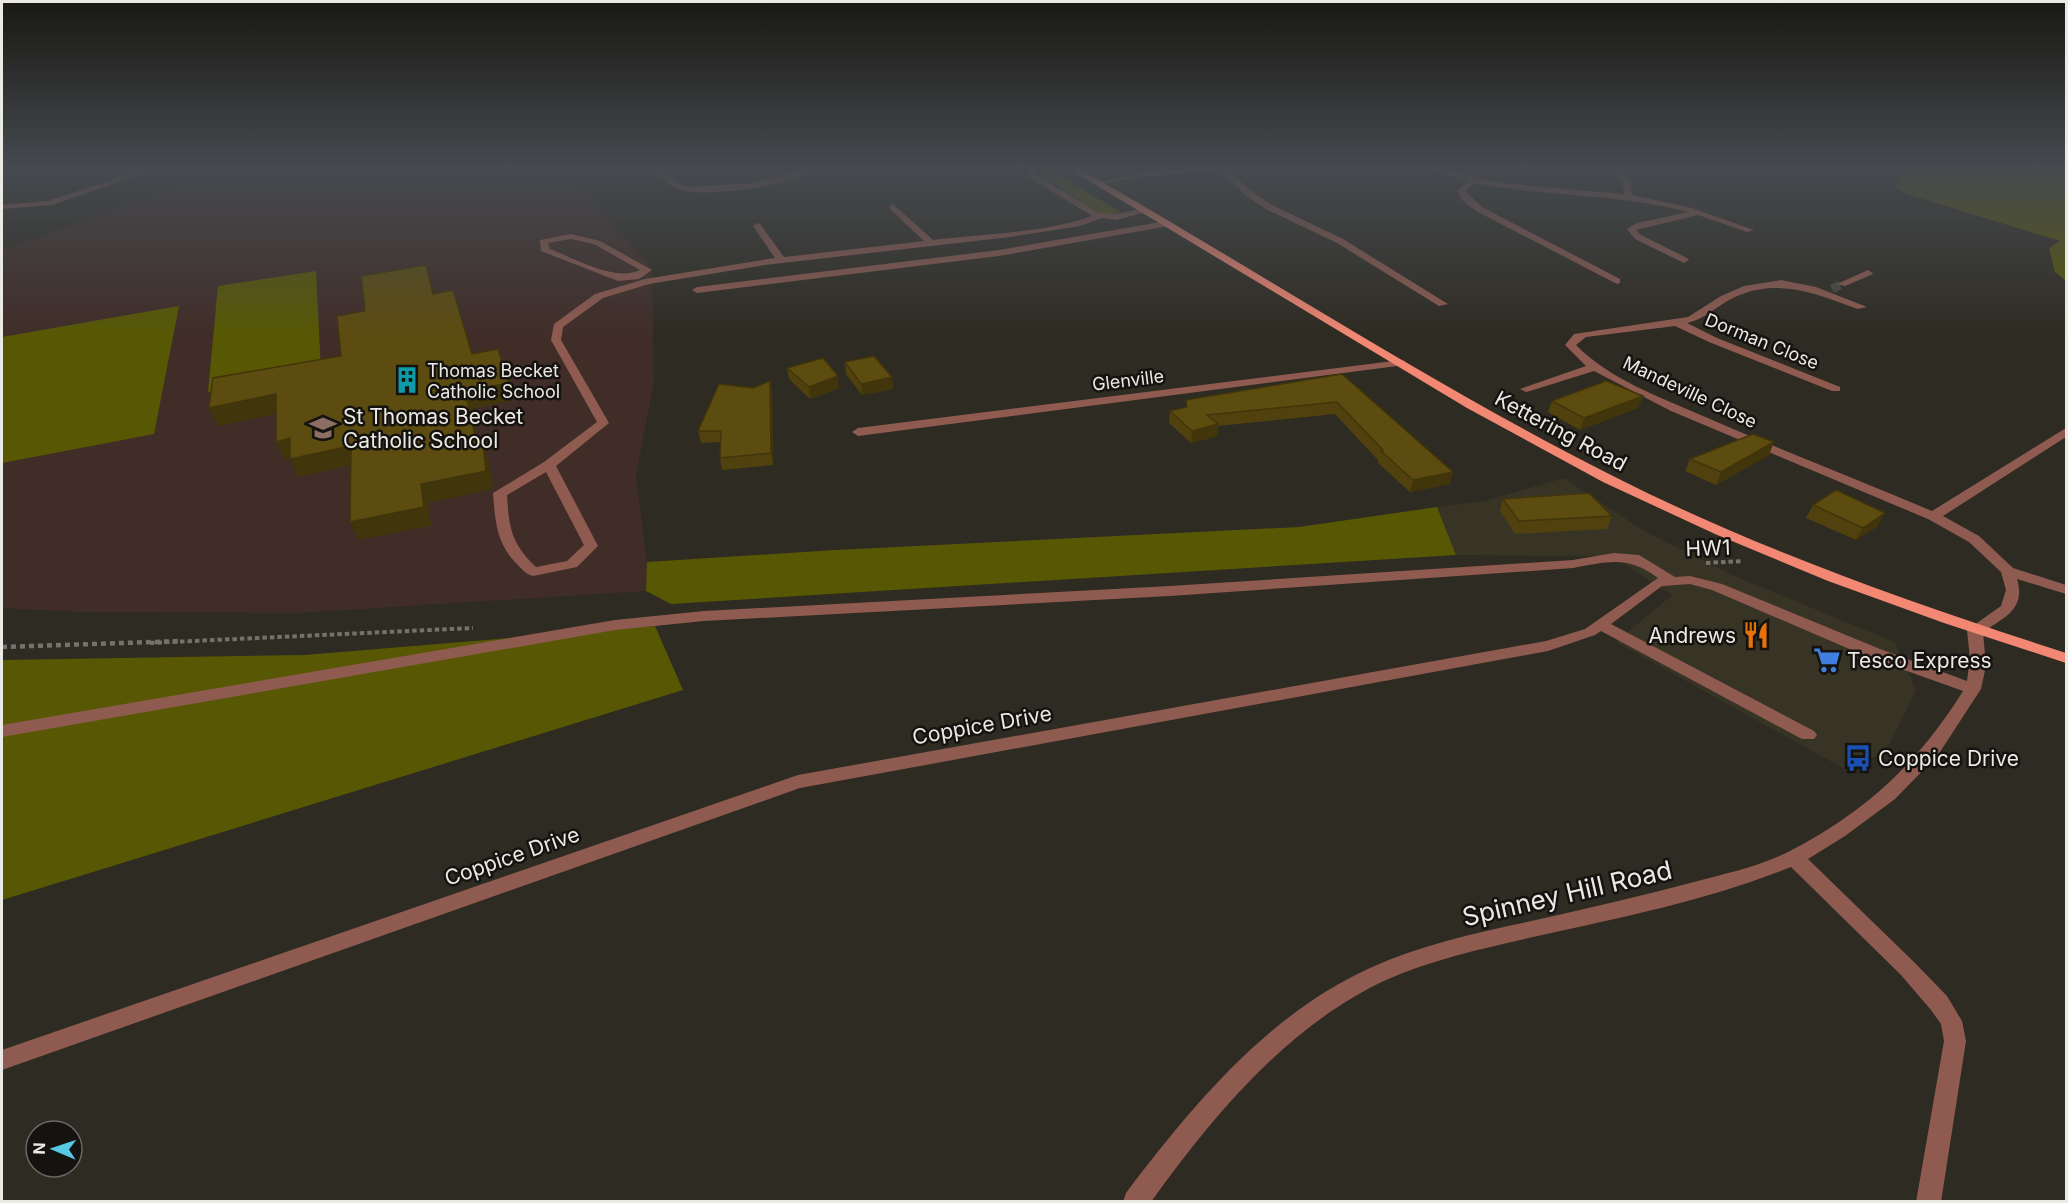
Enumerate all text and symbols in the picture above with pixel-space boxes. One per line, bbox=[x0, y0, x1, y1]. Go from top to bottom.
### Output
street label: Dorman Close bbox=[1702, 309, 1822, 373]
street label: Mandeville Close bbox=[1620, 352, 1760, 432]
place label: Thomas Becket Catholic School bbox=[427, 360, 560, 402]
building icon: Thomas Becket Catholic School bbox=[392, 365, 422, 395]
street label: Glenville bbox=[1091, 365, 1165, 395]
street label: Kettering Road bbox=[1491, 386, 1631, 476]
place label: St Thomas Becket Catholic School bbox=[343, 404, 523, 453]
school or university icon: St Thomas Becket Catholic School bbox=[308, 413, 338, 443]
street label: HW1 bbox=[1685, 535, 1731, 561]
restaurant icon: Andrews bbox=[1741, 620, 1771, 650]
place label: Andrews bbox=[1649, 623, 1736, 648]
supermarket icon: Tesco Express bbox=[1812, 645, 1842, 675]
place label: Tesco Express bbox=[1847, 648, 1992, 673]
street label: Coppice Drive bbox=[910, 700, 1054, 750]
bus stop icon: Coppice Drive bbox=[1843, 743, 1873, 773]
place label: Coppice Drive bbox=[1878, 746, 2019, 771]
street label: Coppice Drive bbox=[441, 821, 583, 891]
street label: Spinney Hill Road bbox=[1459, 854, 1675, 932]
north arrow bbox=[24, 1119, 84, 1179]
text: N bbox=[29, 1142, 49, 1155]

